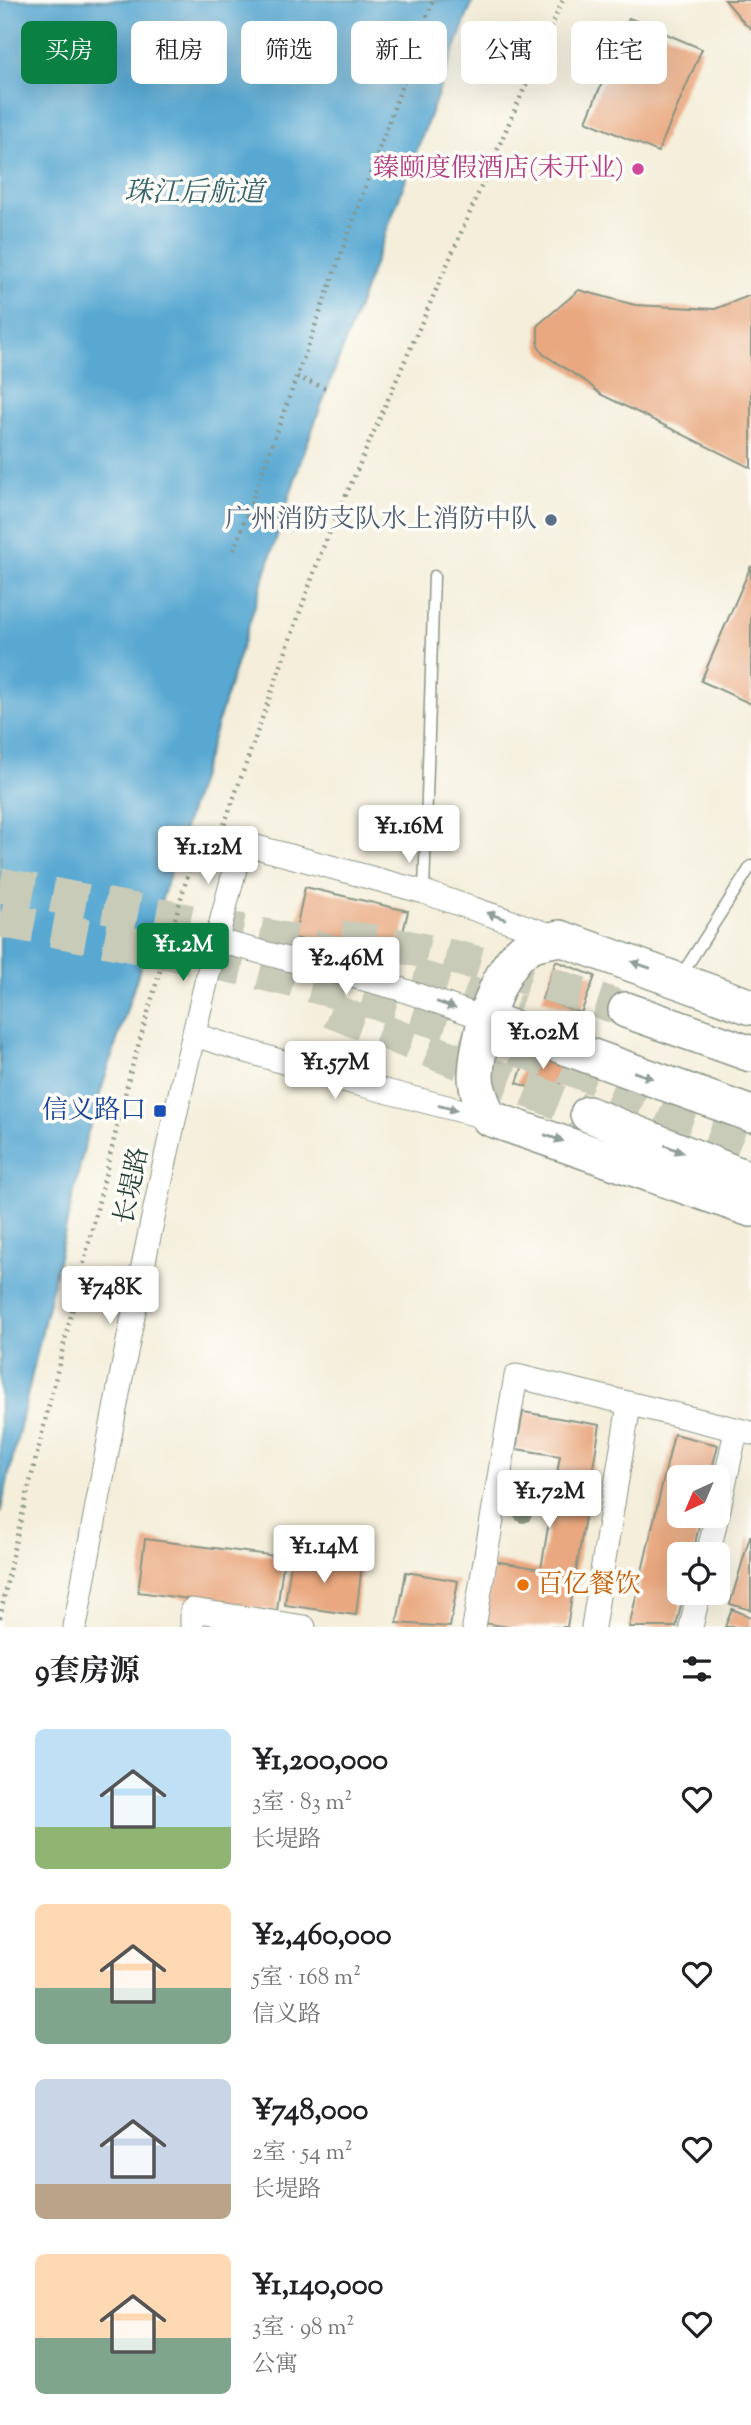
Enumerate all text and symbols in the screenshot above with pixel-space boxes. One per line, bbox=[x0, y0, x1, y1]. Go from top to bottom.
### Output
chip: 买房 bbox=[21, 21, 117, 84]
chip: 租房 bbox=[131, 21, 227, 84]
chip: 筛选 bbox=[241, 21, 337, 84]
chip: 新上 bbox=[351, 21, 447, 84]
chip: 公寓 bbox=[461, 21, 557, 84]
chip: 住宅 bbox=[571, 21, 667, 84]
place label: 臻颐度假酒店(未开业) bbox=[373, 151, 624, 188]
marker: 臻颐度假酒店(未开业) bbox=[630, 161, 646, 177]
water label: 珠江后航道 bbox=[124, 174, 268, 214]
place label: 广州消防支队水上消防中队 bbox=[225, 502, 537, 539]
marker: 广州消防支队水上消防中队 bbox=[543, 512, 559, 528]
pin: ¥1.16M bbox=[352, 806, 466, 865]
text: ¥1.16M bbox=[375, 811, 443, 844]
pin: ¥1.12M bbox=[151, 826, 265, 886]
text: ¥1.12M bbox=[174, 832, 242, 865]
one-way arrow bbox=[485, 910, 506, 921]
pin: ¥1.2M bbox=[134, 923, 232, 983]
text: ¥1.2M bbox=[153, 929, 213, 962]
pin: ¥2.46M bbox=[289, 937, 403, 997]
text: ¥2.46M bbox=[308, 943, 384, 976]
one-way arrow bbox=[631, 959, 652, 970]
one-way arrow bbox=[436, 1000, 457, 1011]
pin: ¥1.02M bbox=[486, 1012, 600, 1071]
text: ¥1.02M bbox=[507, 1017, 579, 1050]
pin: ¥1.57M bbox=[278, 1042, 392, 1101]
text: ¥1.57M bbox=[301, 1047, 369, 1080]
one-way arrow bbox=[633, 1070, 654, 1081]
place label: 信义路口 bbox=[42, 1093, 146, 1130]
marker: 信义路口 bbox=[152, 1103, 168, 1119]
one-way arrow bbox=[437, 1103, 459, 1114]
one-way arrow bbox=[544, 1133, 565, 1144]
street label: 长堤路 bbox=[107, 1144, 159, 1228]
one-way arrow bbox=[663, 1144, 684, 1155]
pin: ¥748K bbox=[61, 1266, 159, 1326]
text: ¥748K bbox=[78, 1272, 142, 1305]
north arrow bbox=[667, 1465, 730, 1528]
map controls bbox=[667, 1465, 730, 1605]
pin: ¥1.72M bbox=[492, 1470, 606, 1530]
text: ¥1.72M bbox=[513, 1476, 585, 1509]
pin: ¥1.14M bbox=[267, 1526, 381, 1585]
text: ¥1.14M bbox=[290, 1531, 358, 1564]
button: locate bbox=[667, 1542, 730, 1605]
place label: 百亿餐饮 bbox=[537, 1567, 641, 1604]
marker: 百亿餐饮 bbox=[515, 1577, 531, 1593]
icon: filters bbox=[678, 1650, 716, 1688]
text: 9套房源 bbox=[35, 1651, 140, 1694]
text: ¥1,200,000 bbox=[252, 1740, 388, 1783]
icon: home bbox=[91, 1757, 175, 1841]
icon: heart bbox=[678, 1780, 716, 1818]
text: 3室 · 83 m² bbox=[252, 1787, 352, 1820]
text: 长堤路 bbox=[252, 1824, 321, 1857]
text: ¥2,460,000 bbox=[252, 1915, 392, 1958]
icon: home bbox=[91, 1932, 175, 2016]
icon: heart bbox=[678, 1955, 716, 1993]
text: 5室 · 168 m² bbox=[252, 1962, 361, 1995]
text: 信义路 bbox=[252, 1999, 321, 2032]
text: ¥748,000 bbox=[252, 2090, 368, 2133]
icon: home bbox=[91, 2107, 175, 2191]
icon: heart bbox=[678, 2130, 716, 2168]
text: 2室 · 54 m² bbox=[252, 2137, 353, 2170]
text: 长堤路 bbox=[252, 2174, 321, 2207]
text: ¥1,140,000 bbox=[252, 2265, 383, 2308]
icon: home bbox=[91, 2282, 175, 2366]
icon: heart bbox=[678, 2305, 716, 2343]
text: 3室 · 98 m² bbox=[252, 2312, 354, 2345]
text: 公寓 bbox=[252, 2349, 298, 2382]

